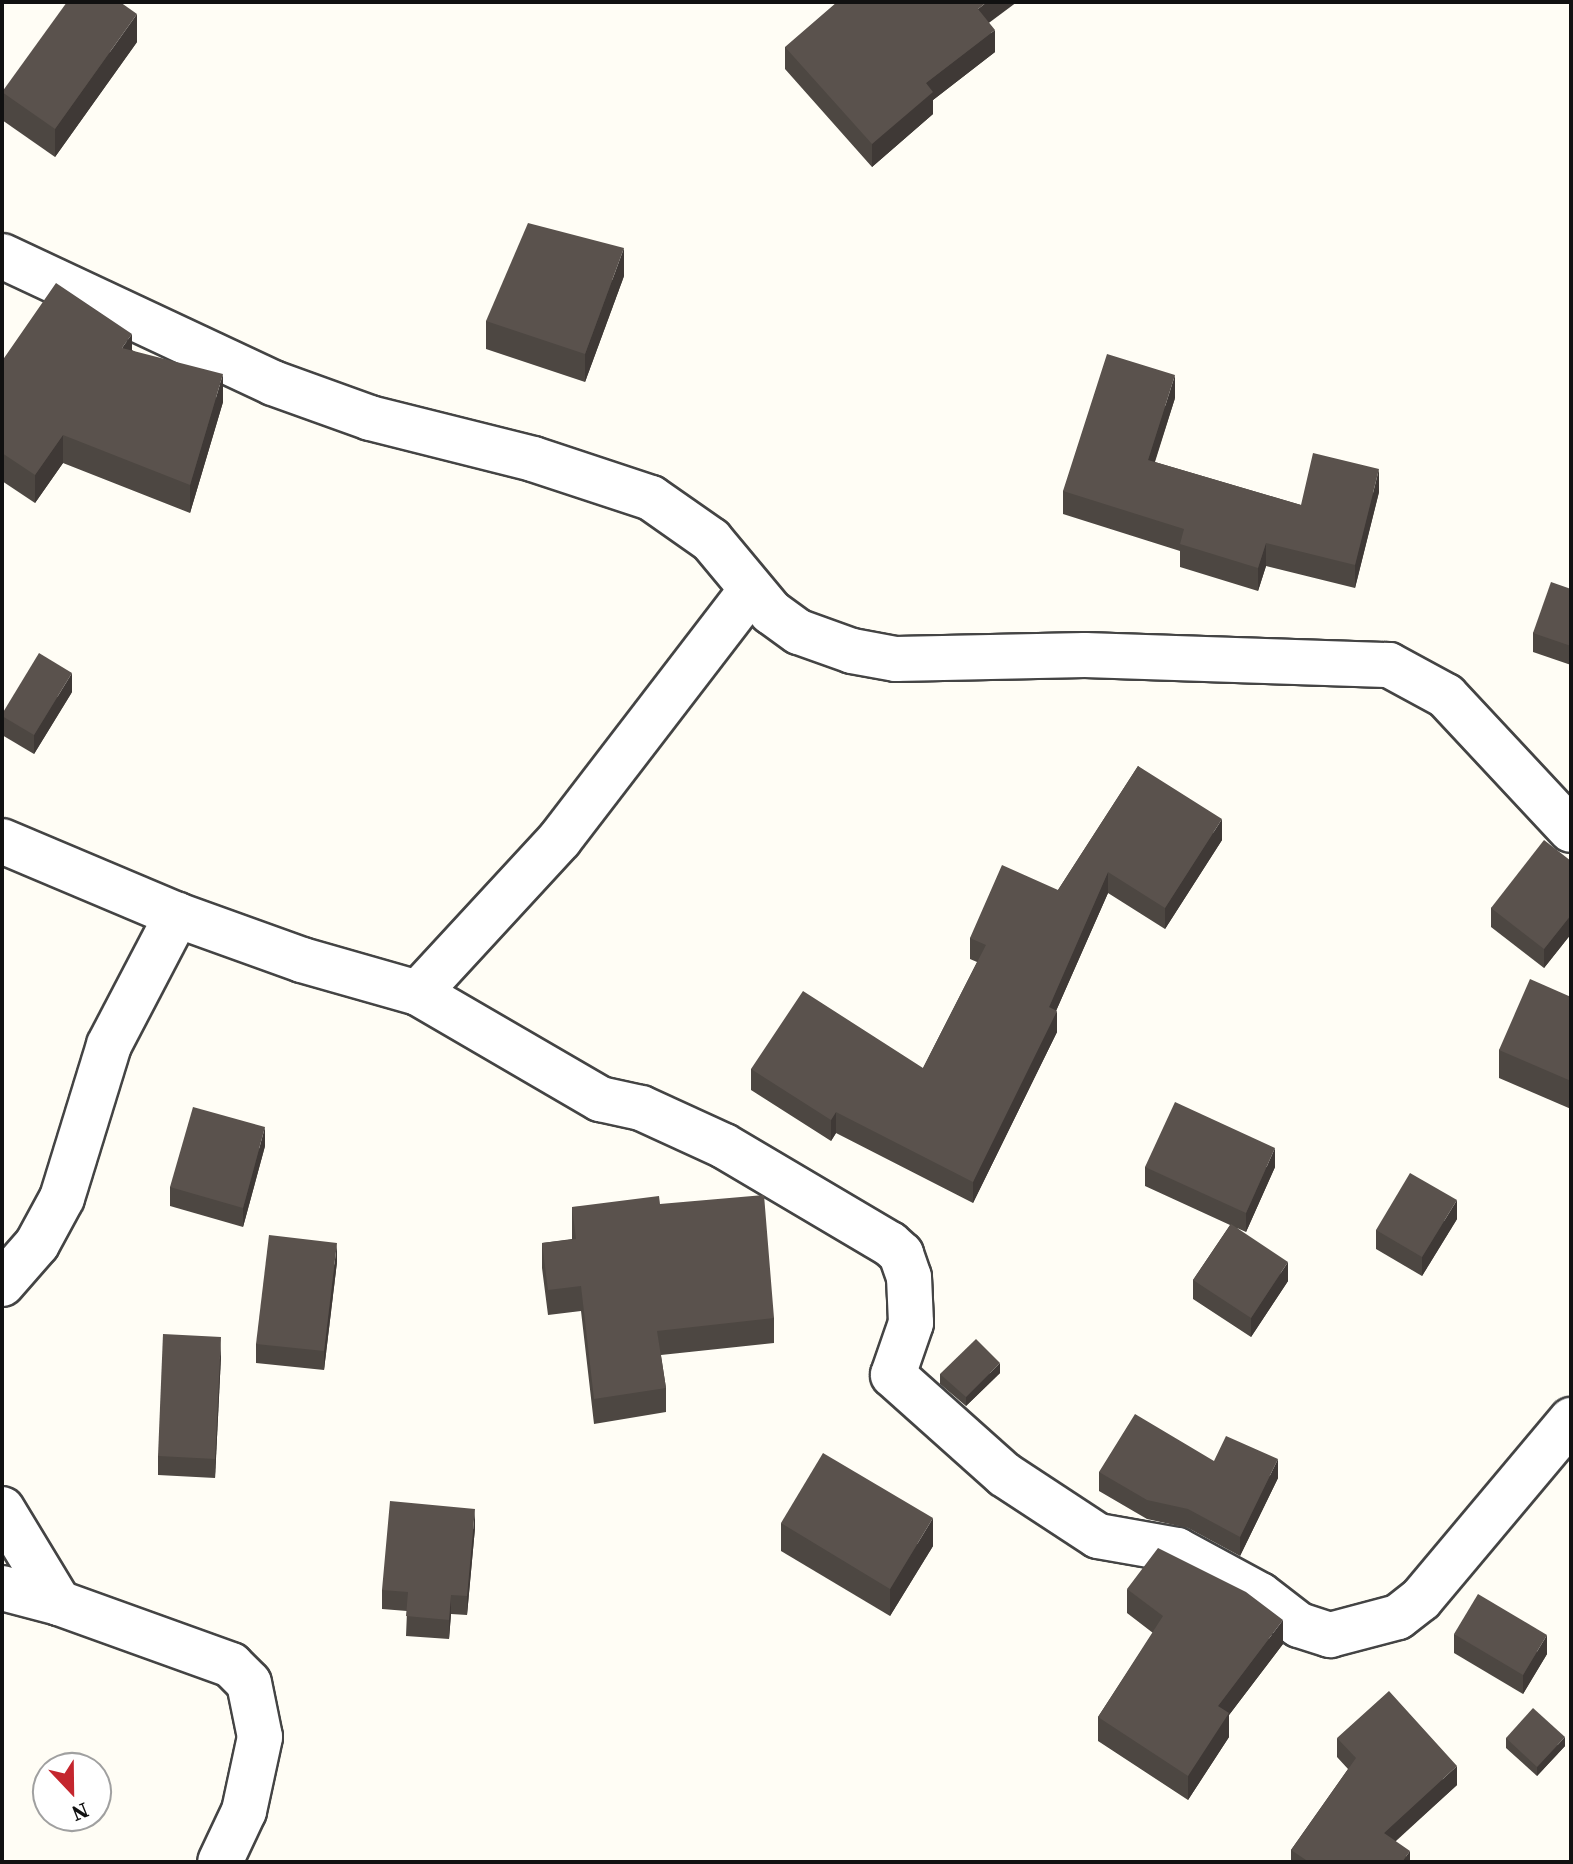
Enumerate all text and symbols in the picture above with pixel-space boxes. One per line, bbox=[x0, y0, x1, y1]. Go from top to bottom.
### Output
north arrow bbox=[32, 1752, 112, 1832]
text: N bbox=[67, 1795, 93, 1829]

